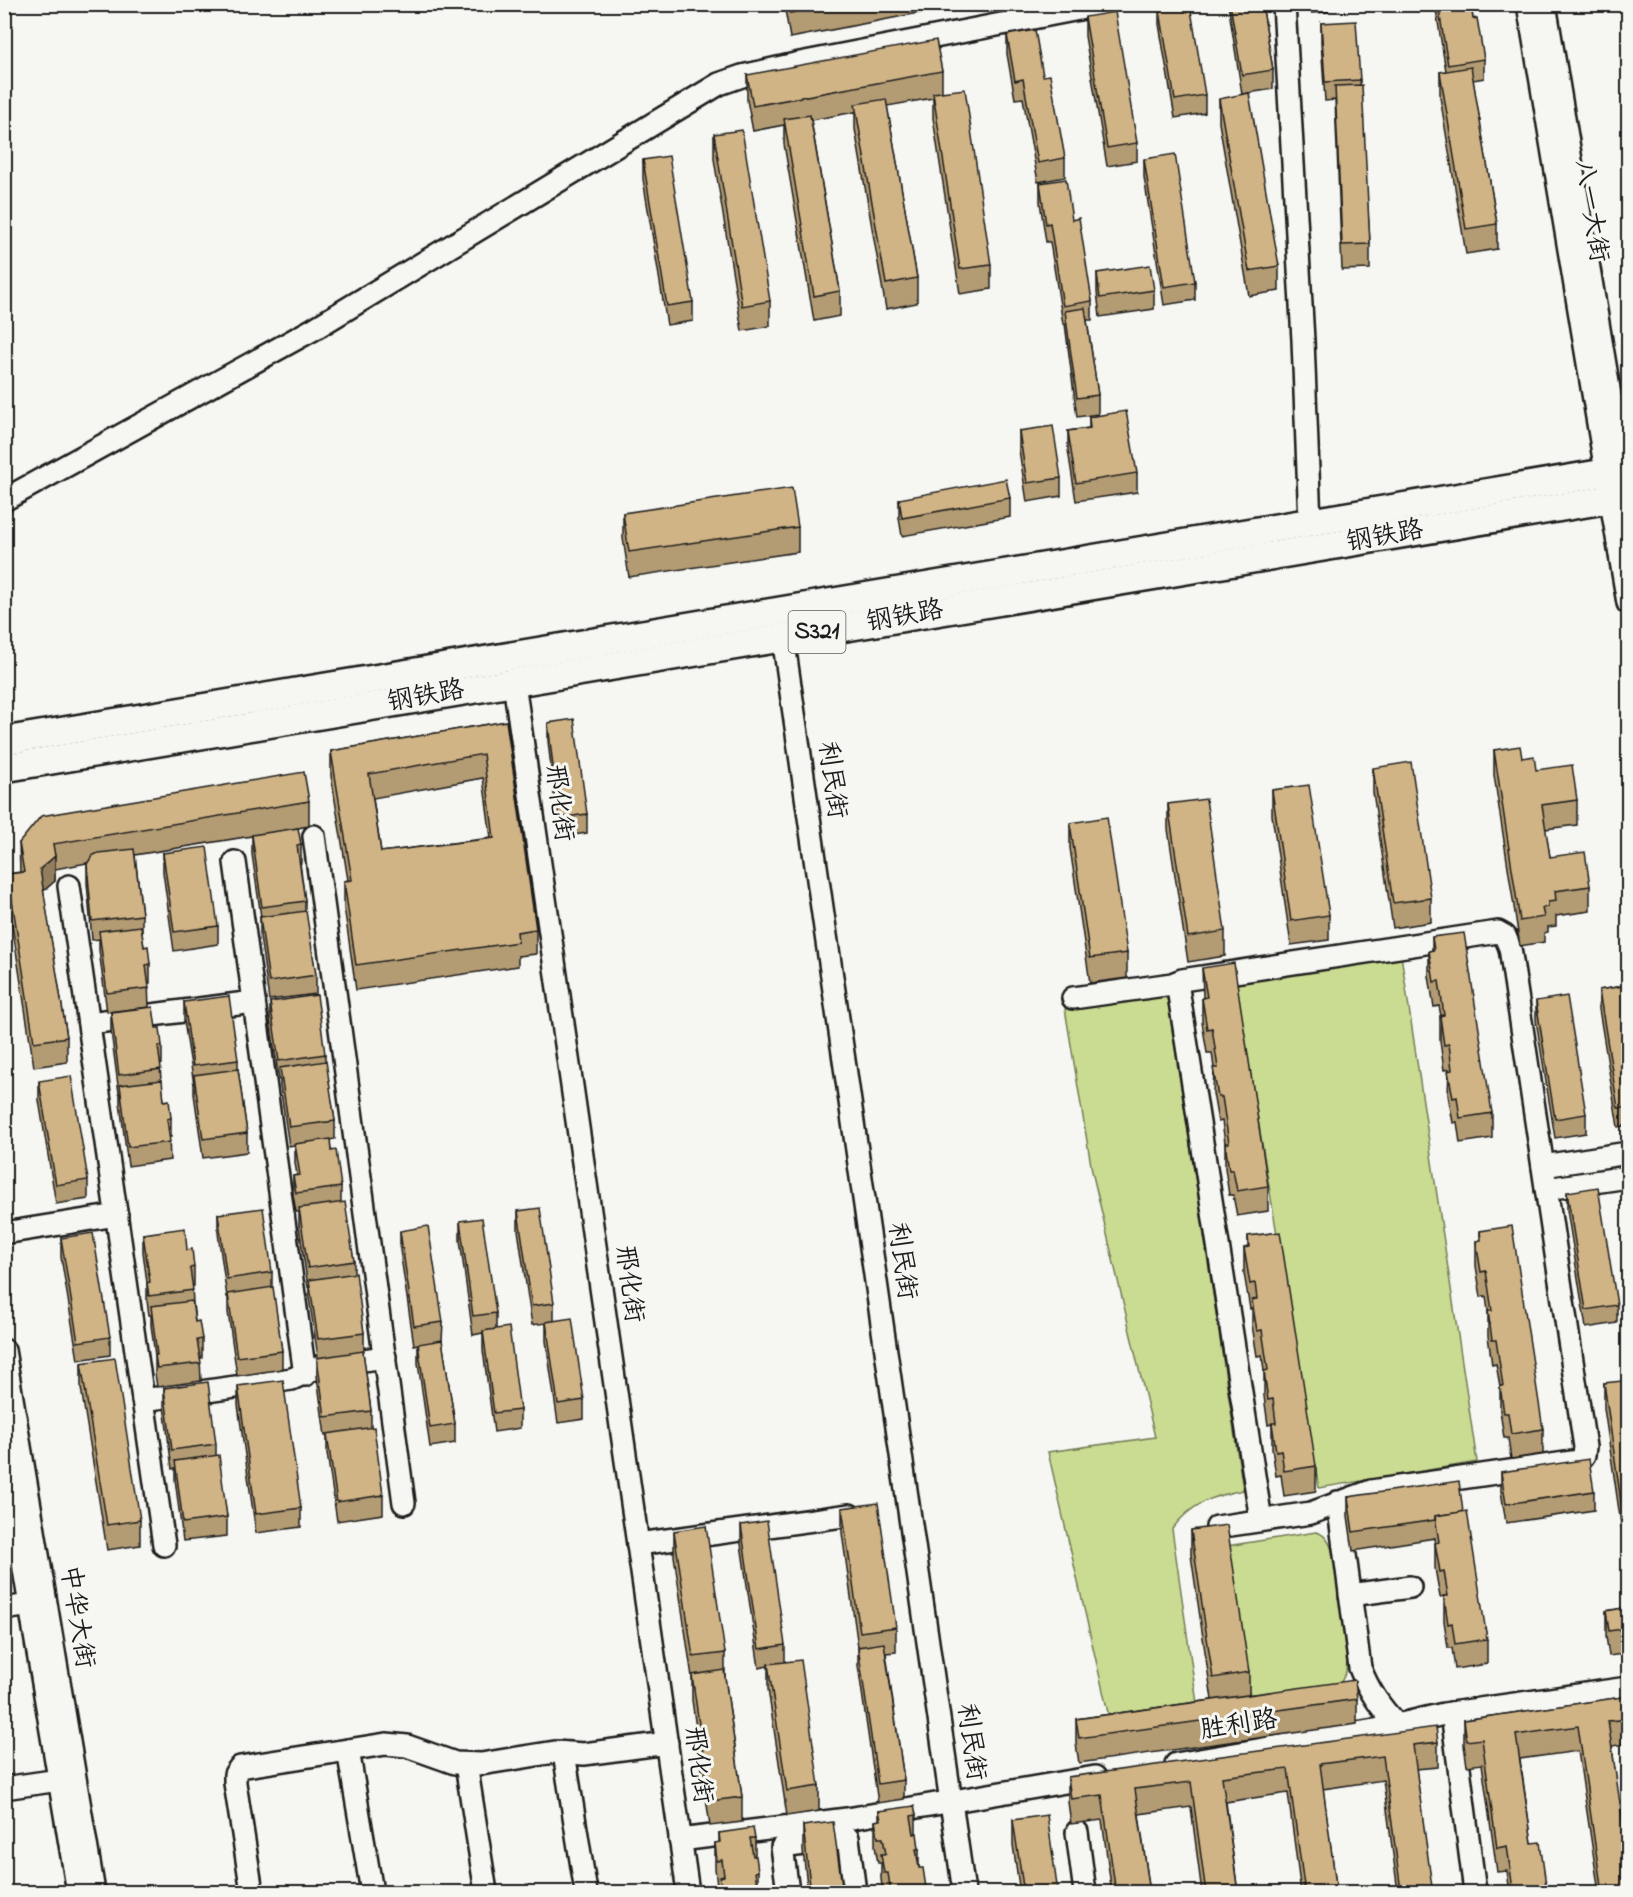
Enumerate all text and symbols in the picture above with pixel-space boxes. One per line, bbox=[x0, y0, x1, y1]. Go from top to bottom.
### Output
street label: 八一大街 bbox=[1563, 157, 1617, 265]
street label: 钢铁路 bbox=[1343, 512, 1427, 562]
street label: 钢铁路 bbox=[863, 592, 947, 642]
road number: S321 bbox=[788, 611, 846, 653]
street label: 钢铁路 bbox=[384, 672, 468, 722]
street label: 利民街 bbox=[807, 739, 855, 821]
street label: 邢化街 bbox=[534, 762, 582, 844]
street label: 利民街 bbox=[877, 1220, 925, 1302]
street label: 邢化街 bbox=[604, 1243, 652, 1325]
street label: 中华大街 bbox=[49, 1563, 103, 1671]
street label: 利民街 bbox=[946, 1701, 994, 1783]
street label: 胜利路 bbox=[1198, 1701, 1280, 1751]
street label: 邢化街 bbox=[673, 1724, 721, 1806]

